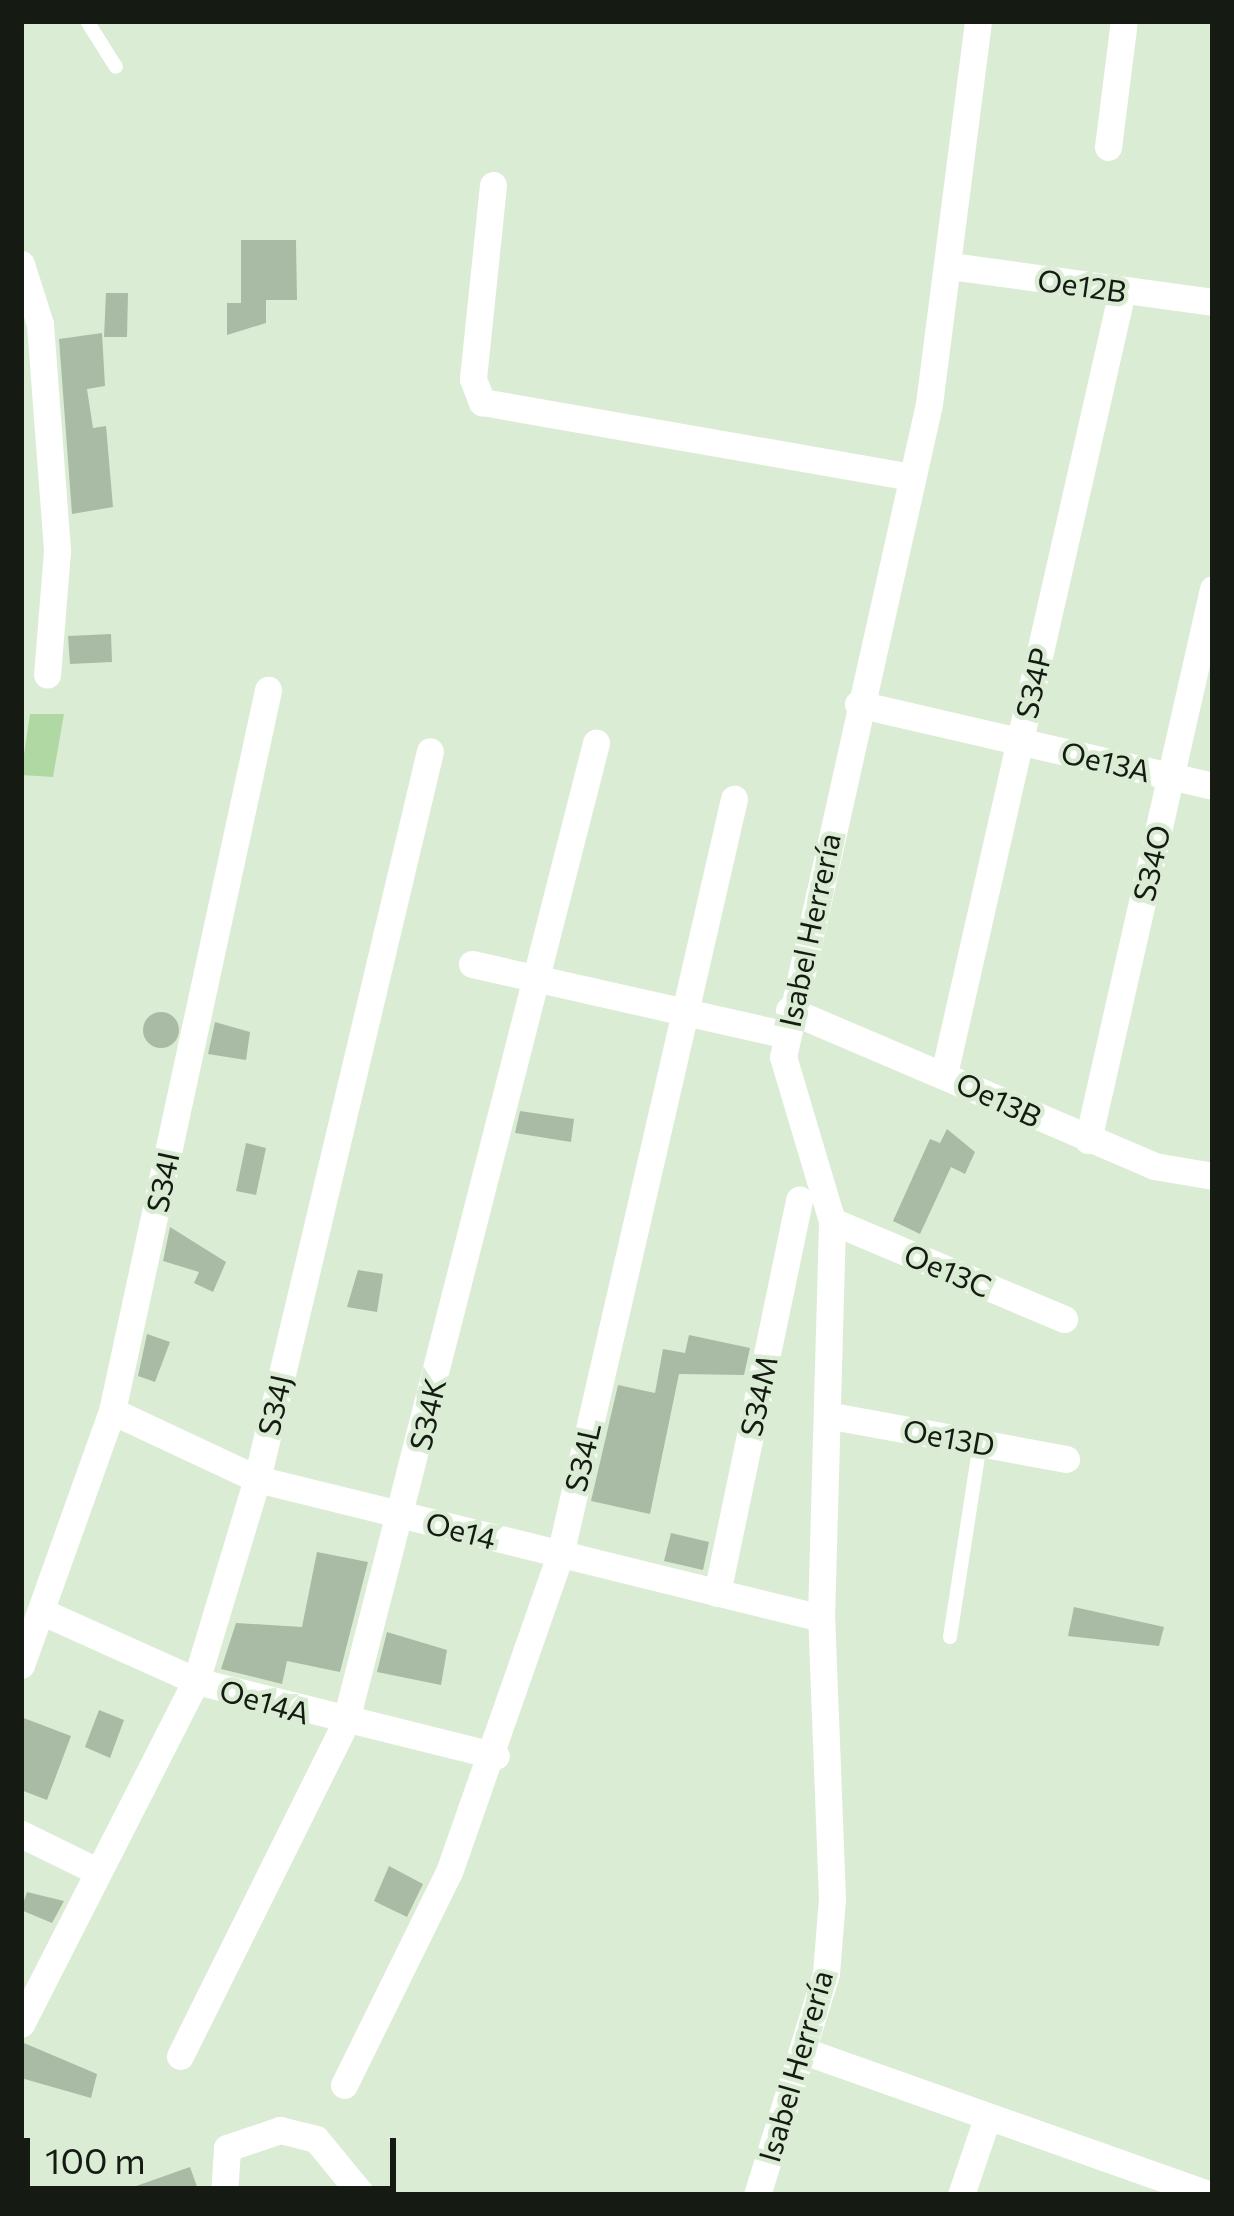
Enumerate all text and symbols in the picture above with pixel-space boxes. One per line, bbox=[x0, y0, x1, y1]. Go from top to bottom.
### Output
street label: Oe12B bbox=[1035, 261, 1129, 309]
street label: S34P bbox=[1007, 644, 1059, 722]
street label: Oe13A bbox=[1058, 733, 1154, 789]
street label: S34O bbox=[1125, 821, 1177, 905]
street label: Isabel Herrería bbox=[771, 830, 847, 1030]
street label: Oe13B bbox=[951, 1064, 1047, 1134]
street label: S34I bbox=[138, 1148, 186, 1216]
street label: Oe13C bbox=[899, 1236, 997, 1304]
street label: S34M bbox=[732, 1352, 784, 1440]
street label: S34J bbox=[250, 1371, 298, 1439]
street label: S34K bbox=[401, 1374, 453, 1454]
street label: Oe13D bbox=[900, 1411, 998, 1463]
street label: S34L bbox=[557, 1419, 607, 1495]
street label: Oe14 bbox=[422, 1504, 500, 1556]
street label: Oe14A bbox=[216, 1671, 314, 1731]
street label: Isabel Herrería bbox=[750, 1966, 840, 2166]
scale bar bbox=[30, 2114, 402, 2188]
text: 100 m bbox=[45, 2137, 146, 2181]

